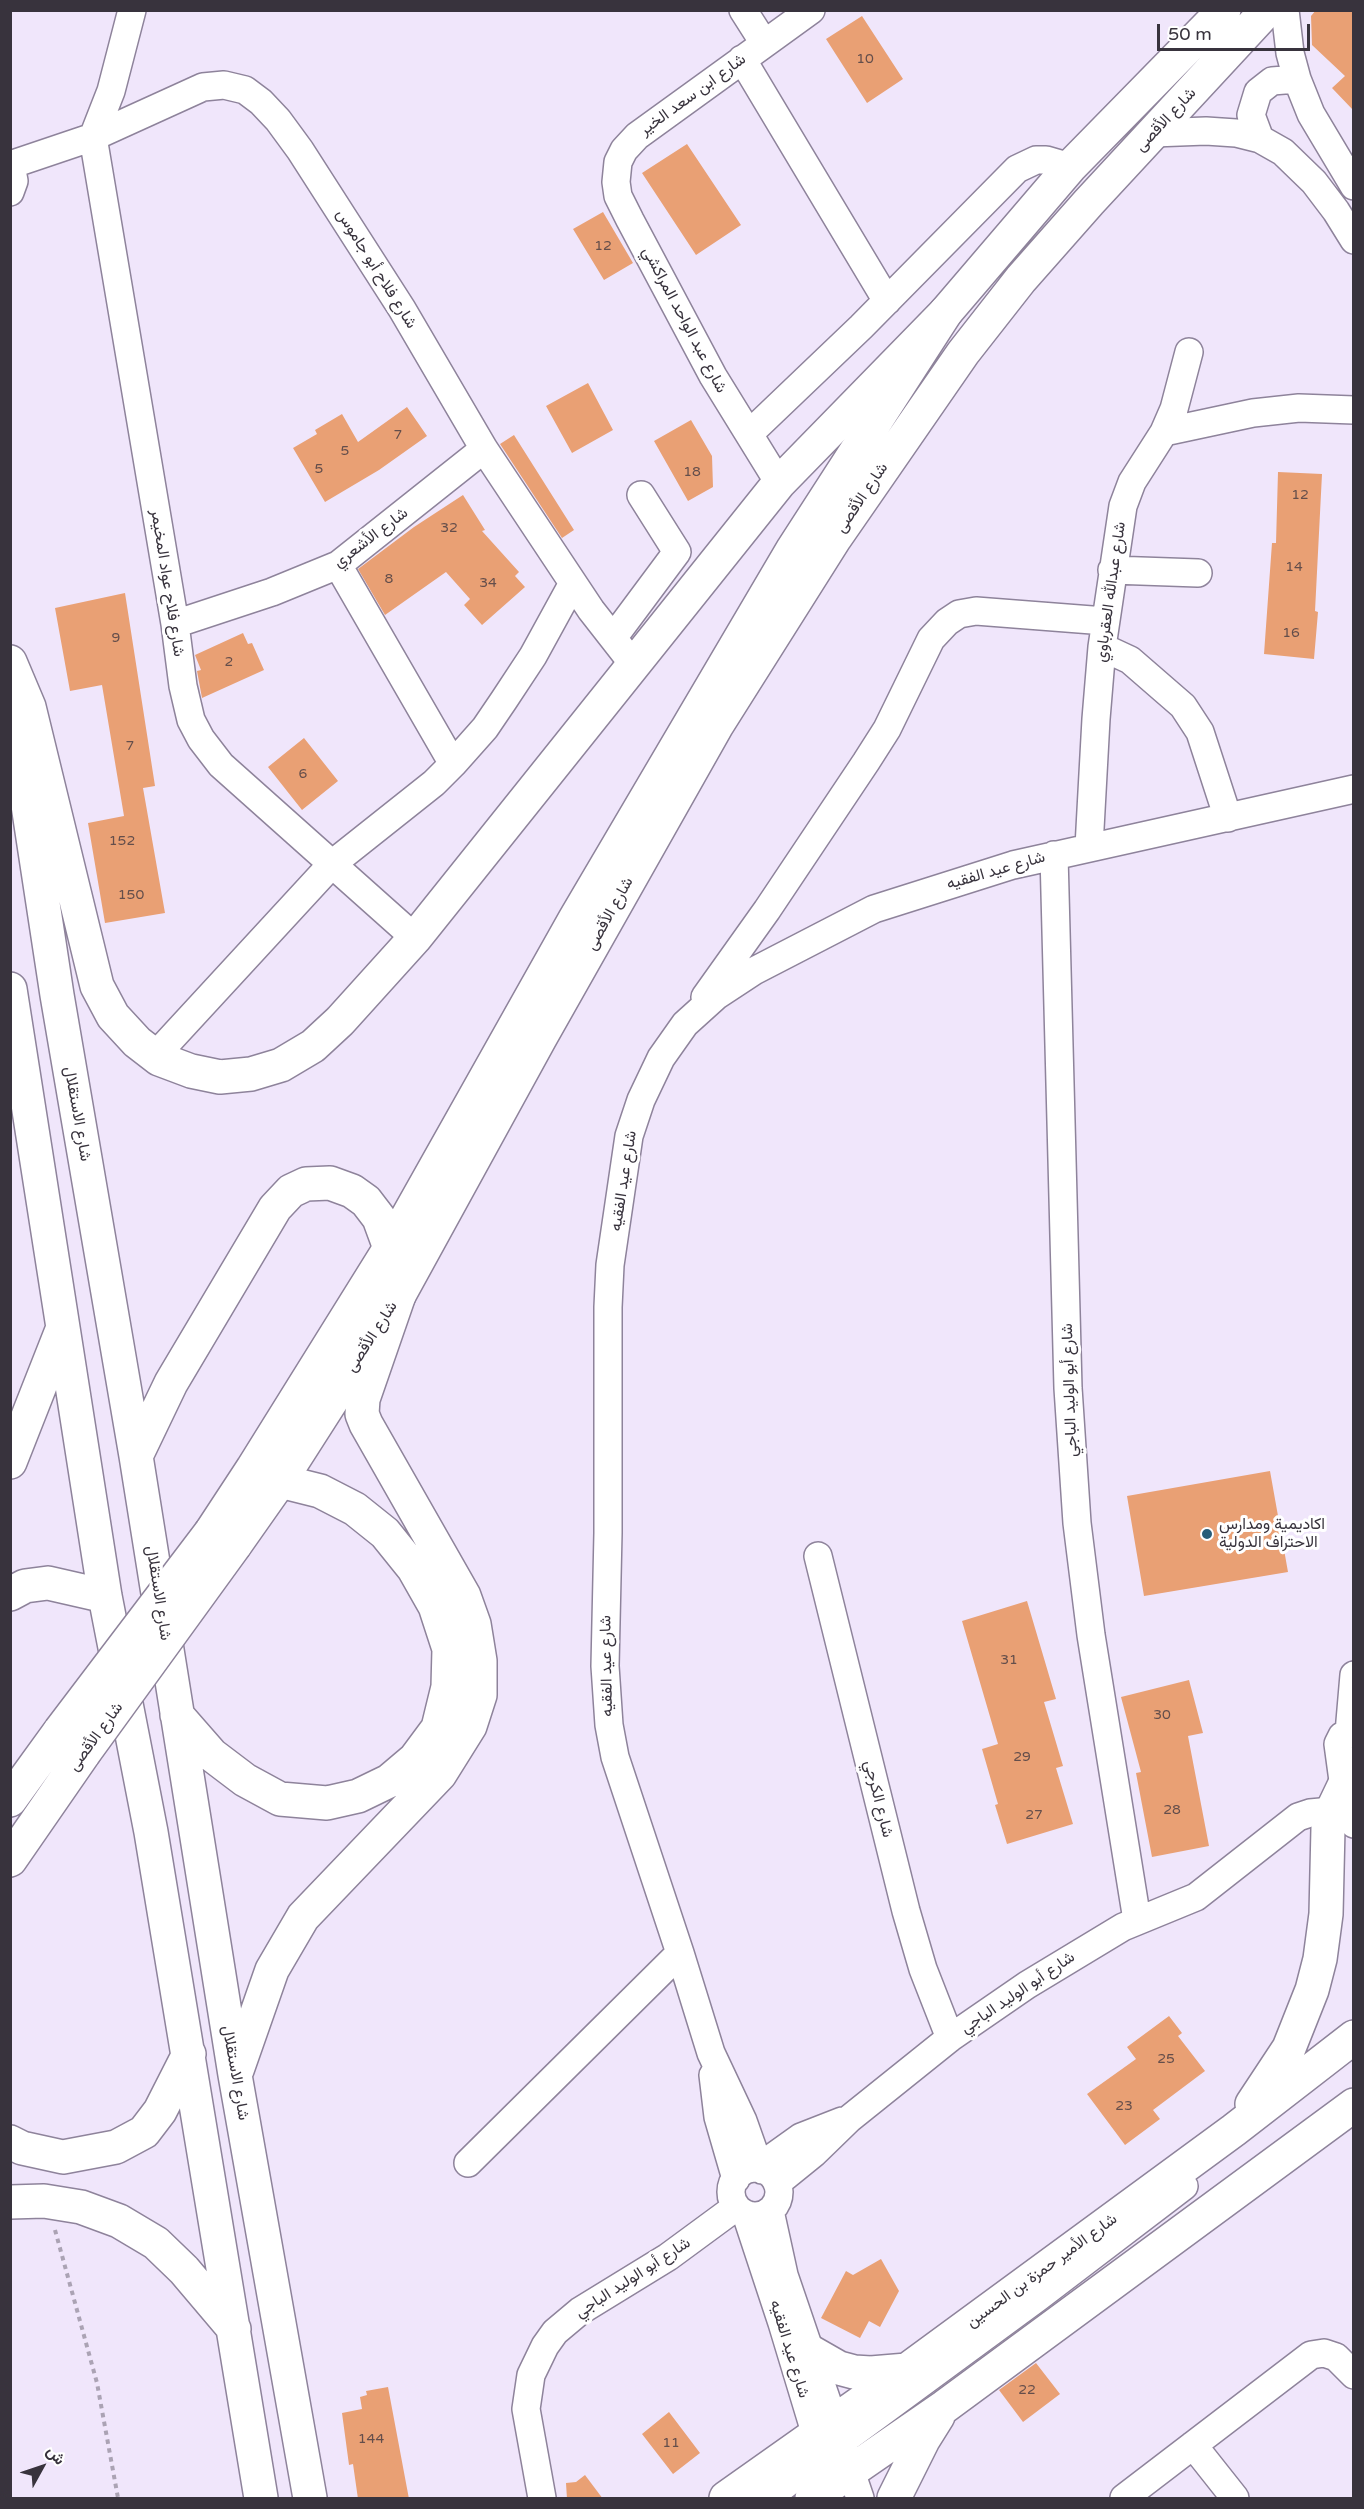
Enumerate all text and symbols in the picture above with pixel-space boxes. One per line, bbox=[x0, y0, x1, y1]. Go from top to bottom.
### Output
scale bar bbox=[1160, 12, 1313, 50]
text: 50 m bbox=[1168, 23, 1212, 45]
street label: شارع ابن سعد الخير bbox=[636, 50, 750, 140]
house number: 10 bbox=[856, 51, 874, 67]
street label: شارع الأقصى bbox=[1131, 84, 1201, 156]
street label: شارع فلاح أبو جاموس bbox=[331, 206, 421, 332]
house number: 12 bbox=[594, 238, 612, 254]
street label: شارع عبد الواحد المراكشي bbox=[637, 244, 731, 396]
house number: 7 bbox=[394, 427, 402, 443]
house number: 5 bbox=[341, 443, 349, 459]
street label: شارع الأقصى bbox=[832, 459, 892, 537]
house number: 5 bbox=[315, 461, 323, 477]
house number: 18 bbox=[683, 464, 701, 480]
house number: 12 bbox=[1291, 487, 1309, 503]
street label: شارع الأشعري bbox=[330, 504, 412, 572]
street label: شارع فلاح عواد المخيمر bbox=[146, 508, 188, 658]
house number: 32 bbox=[440, 520, 458, 536]
street label: شارع عبدالله العقرباوي bbox=[1092, 521, 1130, 663]
house number: 14 bbox=[1285, 559, 1303, 575]
house number: 8 bbox=[385, 571, 393, 587]
house number: 34 bbox=[479, 575, 497, 591]
house number: 16 bbox=[1282, 625, 1300, 641]
house number: 9 bbox=[112, 630, 120, 646]
house number: 2 bbox=[225, 654, 233, 670]
house number: 7 bbox=[126, 738, 134, 754]
house number: 6 bbox=[299, 766, 307, 782]
house number: 152 bbox=[109, 833, 135, 849]
street label: شارع عيد الفقيه bbox=[945, 848, 1047, 894]
street label: شارع الأقصى bbox=[582, 874, 638, 954]
house number: 150 bbox=[118, 887, 144, 903]
street label: شارع الاستقلال bbox=[59, 1065, 95, 1163]
street label: شارع عيد الفقيه bbox=[607, 1129, 641, 1233]
street label: شارع الأقصى bbox=[342, 1298, 402, 1376]
street label: شارع أبو الوليد الباجي bbox=[1058, 1323, 1082, 1457]
place label: اكاديمية ومدارس الاحتراف الدولية bbox=[1219, 1515, 1325, 1553]
marker: اكاديمية ومدارس الاحتراف الدولية bbox=[1200, 1527, 1214, 1541]
street label: شارع الاستقلال bbox=[141, 1544, 175, 1642]
street label: شارع عيد الفقيه bbox=[597, 1615, 617, 1717]
house number: 31 bbox=[1000, 1652, 1018, 1668]
street label: شارع الأقصى bbox=[65, 1699, 127, 1775]
house number: 30 bbox=[1153, 1707, 1171, 1723]
house number: 29 bbox=[1013, 1749, 1031, 1765]
street label: شارع الكرجي bbox=[859, 1758, 897, 1840]
house number: 28 bbox=[1163, 1802, 1181, 1818]
house number: 27 bbox=[1025, 1807, 1043, 1823]
street label: شارع أبو الوليد الباجي bbox=[957, 1948, 1079, 2038]
street label: شارع الاستقلال bbox=[217, 2024, 253, 2122]
house number: 25 bbox=[1157, 2051, 1175, 2067]
house number: 23 bbox=[1115, 2098, 1133, 2114]
street label: شارع الأمير حمزة بن الحسين bbox=[963, 2210, 1121, 2332]
street label: شارع أبو الوليد الباجي bbox=[572, 2234, 694, 2322]
street label: شارع عيد الفقيه bbox=[765, 2298, 813, 2400]
house number: 22 bbox=[1018, 2382, 1036, 2398]
house number: 144 bbox=[358, 2431, 384, 2447]
house number: 11 bbox=[662, 2435, 680, 2451]
north arrow bbox=[12, 2437, 72, 2497]
text: ش bbox=[42, 2442, 70, 2469]

